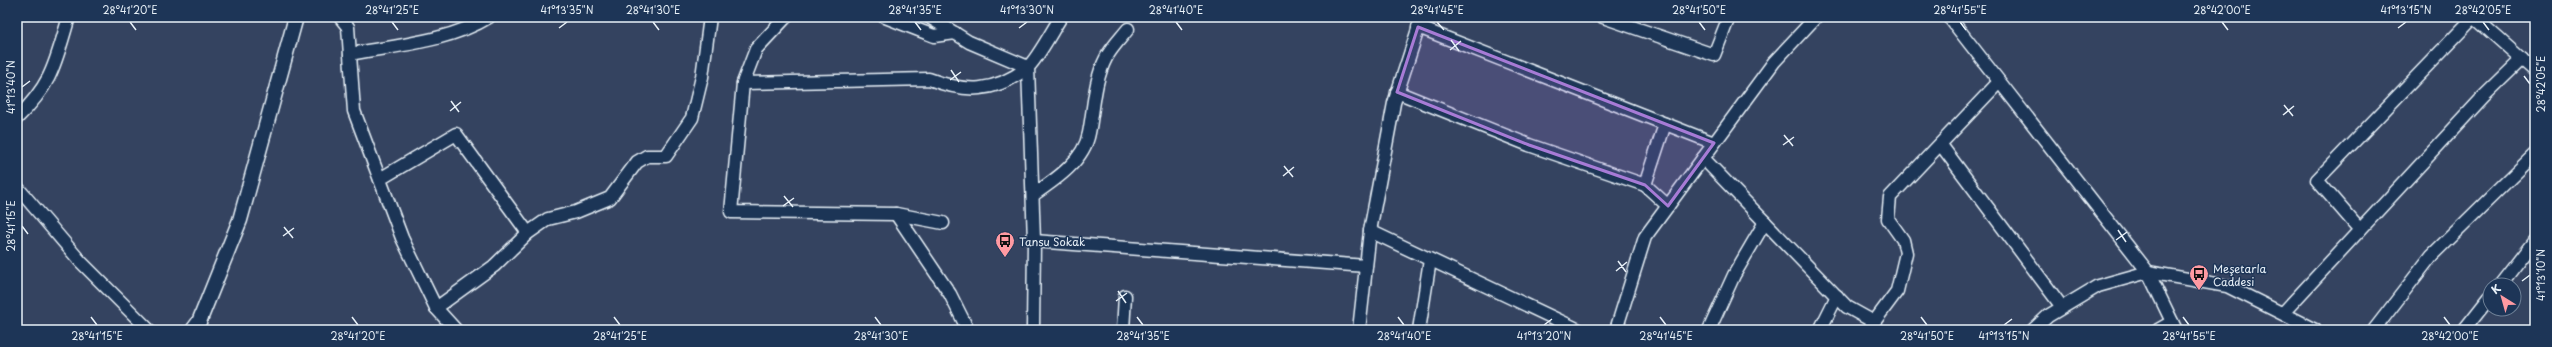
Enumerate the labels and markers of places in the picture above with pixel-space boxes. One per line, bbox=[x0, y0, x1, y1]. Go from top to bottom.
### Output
bus stop icon: Tansu Sokak bbox=[994, 230, 1016, 258]
place label: Tansu Sokak bbox=[1019, 233, 1086, 250]
place label: Meşetarla Caddesi bbox=[2213, 260, 2266, 290]
bus stop icon: Meşetarla Caddesi bbox=[2188, 263, 2210, 291]

